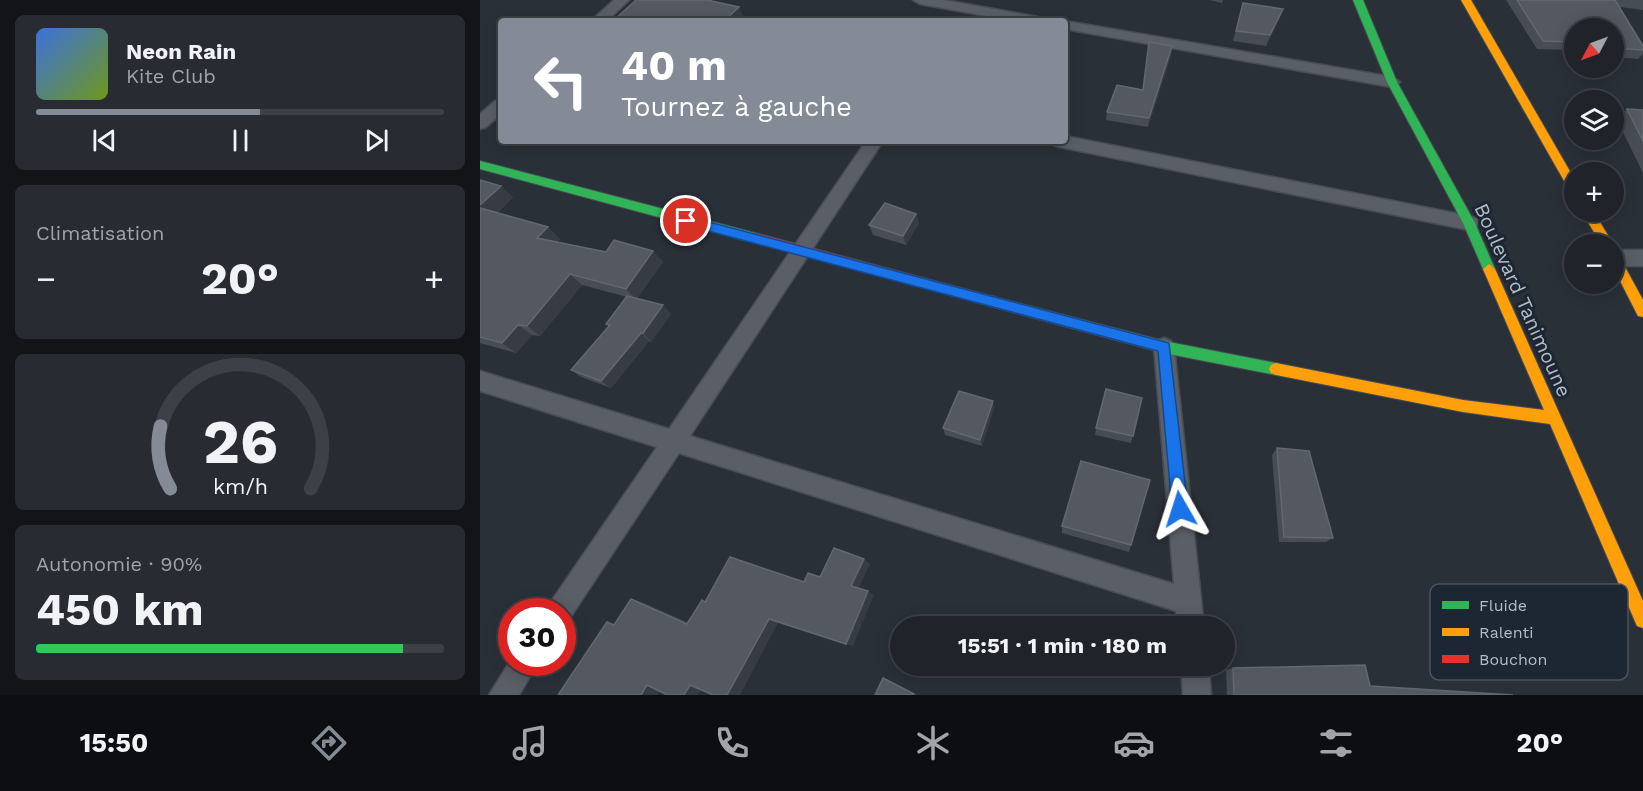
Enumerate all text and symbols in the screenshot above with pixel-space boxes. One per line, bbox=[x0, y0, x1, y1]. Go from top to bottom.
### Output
north arrow bbox=[1564, 18, 1624, 78]
map controls bbox=[1564, 18, 1624, 294]
text: Neon Rain bbox=[126, 39, 236, 64]
text: 40 m bbox=[621, 41, 727, 90]
icon: left bbox=[522, 42, 600, 120]
text: Kite Club bbox=[126, 64, 216, 88]
button: layers bbox=[1564, 90, 1624, 150]
text: Tournez à gauche bbox=[621, 91, 852, 123]
icon: previous bbox=[88, 124, 121, 157]
icon: pause bbox=[224, 124, 257, 157]
icon: next bbox=[360, 124, 393, 157]
button: + bbox=[1564, 162, 1624, 222]
pin bbox=[660, 195, 711, 246]
street label: Boulevard Tanimoune bbox=[1469, 200, 1577, 400]
icon: arrive bbox=[669, 204, 702, 237]
text: Climatisation bbox=[36, 221, 164, 245]
button: − bbox=[1564, 234, 1624, 294]
text: 20° bbox=[201, 252, 279, 305]
text: − bbox=[36, 259, 56, 298]
text: + bbox=[424, 259, 444, 298]
text: 26 bbox=[202, 406, 278, 479]
text: km/h bbox=[212, 475, 268, 500]
position arrow bbox=[1148, 477, 1212, 541]
text: Autonomie · 90% bbox=[36, 552, 202, 576]
text: 450 km bbox=[36, 583, 204, 636]
legend bbox=[1430, 584, 1628, 680]
text: Fluide bbox=[1479, 596, 1527, 615]
speed limit sign: 30 bbox=[498, 598, 576, 676]
text: Ralenti bbox=[1479, 623, 1534, 642]
text: 15:51 · 1 min · 180 m bbox=[958, 633, 1167, 658]
text: Bouchon bbox=[1479, 650, 1547, 669]
icon: directions bbox=[308, 722, 350, 764]
icon: music bbox=[509, 722, 551, 764]
icon: phone bbox=[711, 722, 753, 764]
icon: climate bbox=[912, 722, 954, 764]
icon: car bbox=[1113, 722, 1155, 764]
icon: filters bbox=[1315, 722, 1357, 764]
text: 15:50 bbox=[80, 727, 148, 759]
text: 20° bbox=[1516, 727, 1563, 759]

